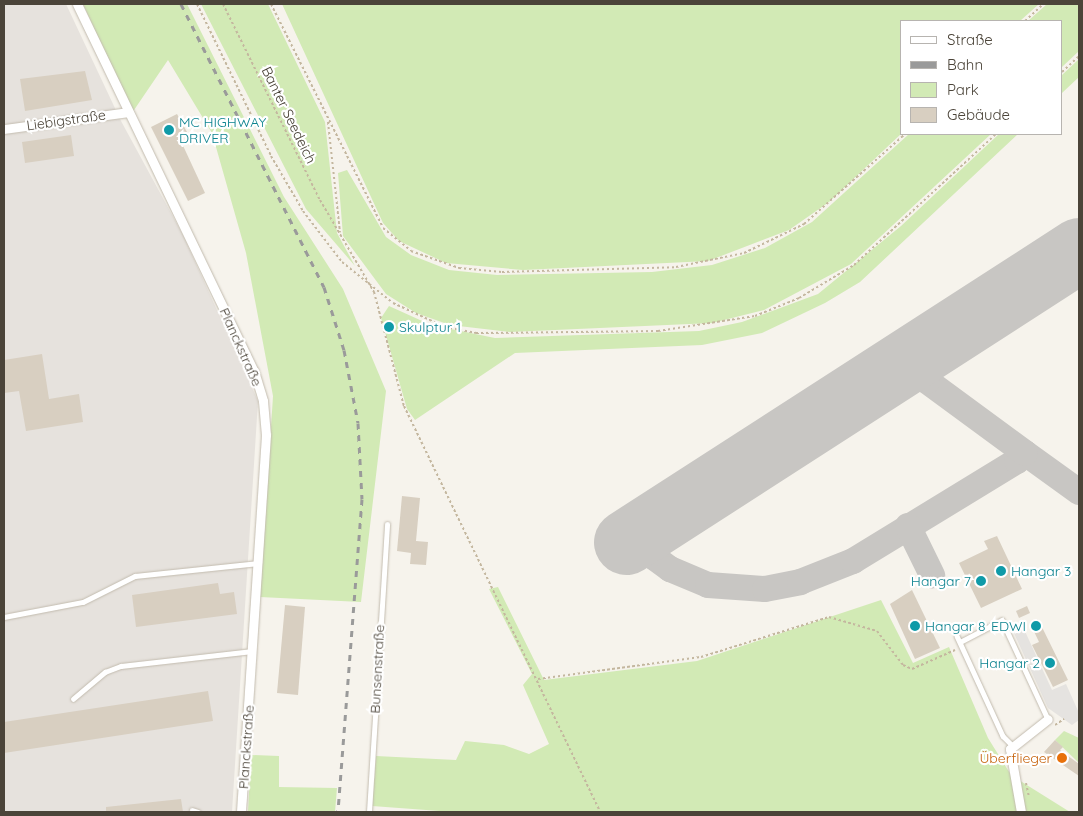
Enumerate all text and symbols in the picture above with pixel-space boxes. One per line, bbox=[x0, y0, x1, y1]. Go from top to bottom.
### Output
legend bbox=[900, 20, 1063, 135]
text: Straße bbox=[947, 30, 993, 49]
text: Bahn bbox=[947, 55, 983, 74]
street label: Banter Seedeich bbox=[258, 64, 320, 166]
text: Park bbox=[947, 80, 979, 99]
text: Gebäude bbox=[947, 105, 1010, 124]
street label: Liebigstraße bbox=[25, 106, 107, 134]
place label: MC HIGHWAY DRIVER bbox=[179, 114, 266, 146]
marker: MC HIGHWAY DRIVER bbox=[163, 124, 175, 136]
street label: Planckstraße bbox=[216, 305, 266, 389]
place label: Skulptur 1 bbox=[399, 319, 461, 335]
marker: Skulptur 1 bbox=[383, 321, 395, 333]
place label: Hangar 3 bbox=[1011, 563, 1071, 579]
marker: Hangar 3 bbox=[995, 565, 1007, 577]
place label: Hangar 7 bbox=[911, 573, 971, 589]
marker: Hangar 7 bbox=[975, 575, 987, 587]
place label: Hangar 8 bbox=[925, 618, 986, 634]
place label: EDWI bbox=[991, 618, 1026, 634]
marker: Hangar 8 bbox=[909, 620, 921, 632]
marker: EDWI bbox=[1030, 620, 1042, 632]
street label: Bunsenstraße bbox=[366, 624, 388, 714]
place label: Hangar 2 bbox=[979, 655, 1040, 671]
marker: Hangar 2 bbox=[1044, 657, 1056, 669]
street label: Planckstraße bbox=[235, 704, 257, 790]
place label: Überflieger bbox=[979, 750, 1052, 766]
marker: Überflieger bbox=[1056, 752, 1068, 764]

